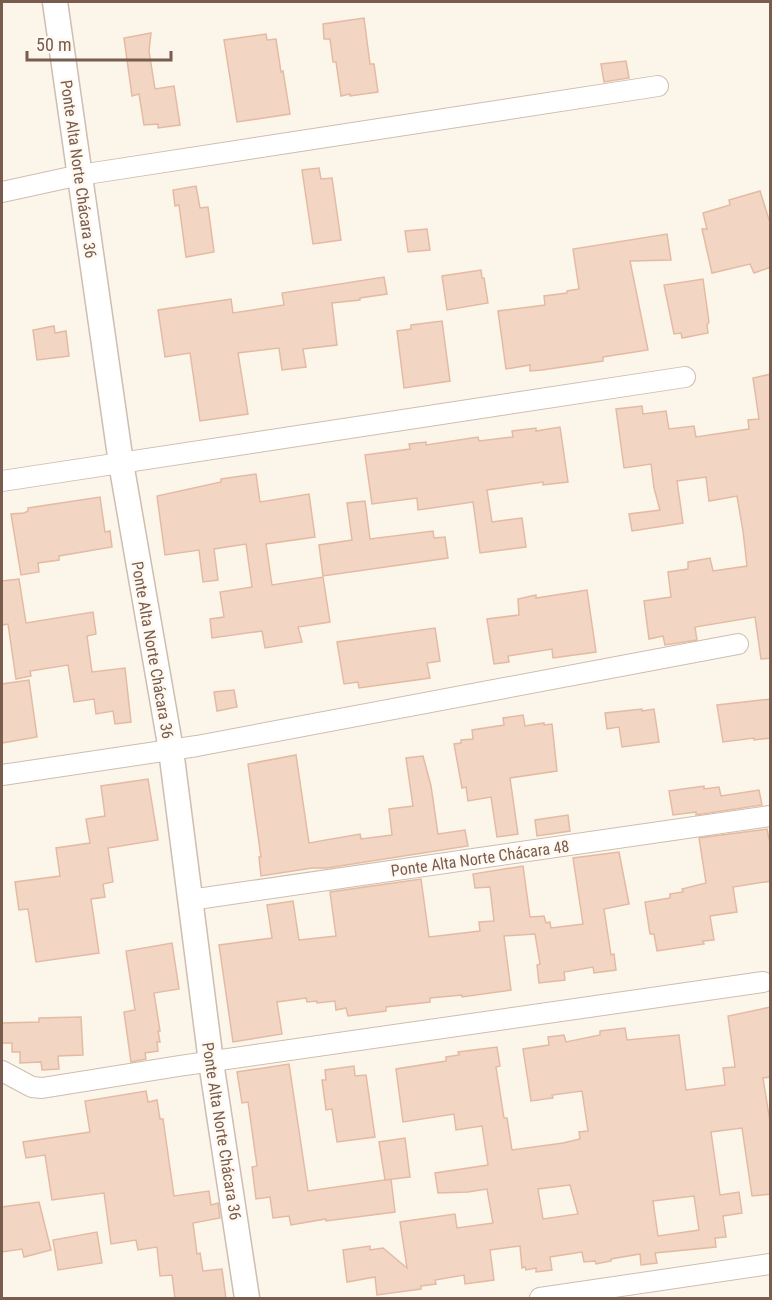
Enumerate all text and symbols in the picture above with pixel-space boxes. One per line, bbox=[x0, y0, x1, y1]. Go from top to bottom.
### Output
scale bar bbox=[27, 24, 171, 62]
text: 50 m bbox=[36, 34, 71, 55]
street label: Ponte Alta Norte Chácara 36 bbox=[57, 79, 100, 259]
street label: Ponte Alta Norte Chácara 36 bbox=[128, 560, 177, 740]
street label: Ponte Alta Norte Chácara 48 bbox=[390, 837, 570, 880]
street label: Ponte Alta Norte Chácara 36 bbox=[198, 1041, 245, 1221]

